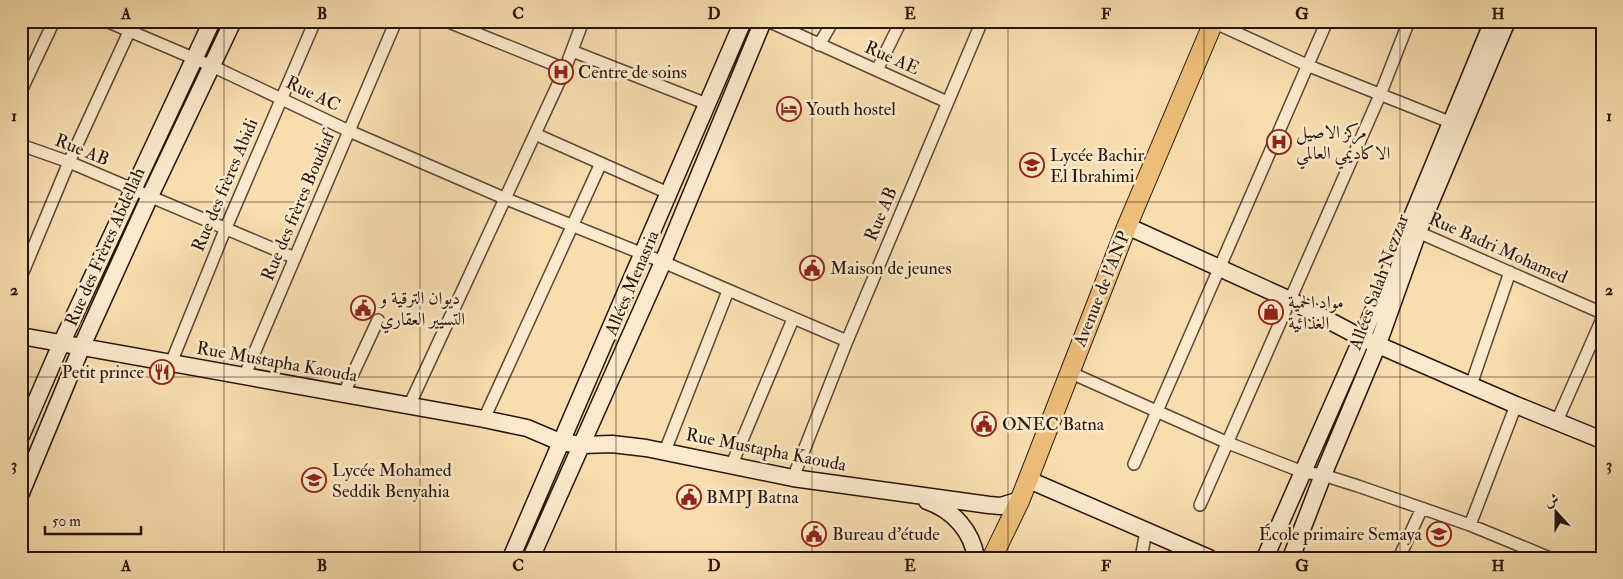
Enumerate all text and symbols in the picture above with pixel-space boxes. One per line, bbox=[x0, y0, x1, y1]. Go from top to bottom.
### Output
text: A bbox=[120, 4, 132, 24]
text: B bbox=[317, 4, 327, 24]
text: C bbox=[512, 4, 524, 24]
text: D bbox=[707, 4, 721, 24]
text: E bbox=[904, 4, 916, 24]
text: F bbox=[1101, 4, 1111, 24]
text: G bbox=[1295, 4, 1309, 24]
text: H bbox=[1491, 4, 1505, 24]
street label: Rue AE bbox=[861, 36, 923, 80]
hospital icon: Centre de soins bbox=[548, 59, 574, 85]
place label: Centre de soins bbox=[578, 61, 687, 84]
street label: Rue AC bbox=[282, 71, 344, 117]
hotel icon: Youth hostel bbox=[776, 96, 802, 122]
place label: Youth hostel bbox=[806, 98, 896, 121]
text: 1 bbox=[11, 106, 17, 126]
text: 1 bbox=[1606, 106, 1612, 126]
street label: Rue des frères Abidi bbox=[187, 115, 263, 255]
place label: مركز الاصيل الاكاديمي العالمي bbox=[1296, 121, 1390, 170]
street label: Rue des frères Boudiaf bbox=[256, 125, 341, 284]
street label: Rue AB bbox=[51, 129, 113, 171]
hospital icon: مركز الاصيل الاكاديمي العالمي bbox=[1266, 129, 1292, 155]
place label: Lycée Bachir El Ibrahimi bbox=[1050, 144, 1145, 188]
school or university icon: Lycée Bachir El Ibrahimi bbox=[1019, 152, 1045, 178]
street label: Rue des Frères Abdellah bbox=[60, 163, 151, 330]
street label: Rue AB bbox=[859, 183, 903, 245]
street label: Rue Badri Mohamed bbox=[1425, 207, 1571, 289]
street label: Allées Salah Nezzar bbox=[1343, 211, 1414, 354]
street label: Allées Menasria bbox=[599, 226, 665, 340]
street label: Avenue de l'ANP bbox=[1068, 227, 1136, 351]
public building icon: Maison de jeunes bbox=[799, 255, 825, 281]
place label: Maison de jeunes bbox=[830, 257, 952, 280]
text: 2 bbox=[10, 280, 18, 300]
text: 2 bbox=[1605, 280, 1613, 300]
place label: ديوان الترقية و التسيير العقاري bbox=[378, 287, 465, 334]
place label: مواد الحمية الغذائية bbox=[1288, 291, 1344, 335]
public building icon: ديوان الترقية و التسيير العقاري bbox=[350, 295, 376, 321]
shop icon: مواد الحمية الغذائية bbox=[1258, 299, 1284, 325]
street label: Rue Mustapha Kaouda bbox=[195, 337, 360, 388]
restaurant icon: Petit prince bbox=[149, 359, 175, 385]
place label: Petit prince bbox=[62, 361, 144, 384]
public building icon: ONEC Batna bbox=[971, 411, 997, 437]
place label: ONEC Batna bbox=[1002, 413, 1105, 436]
street label: Rue Mustapha Kaouda bbox=[684, 423, 849, 477]
text: 3 bbox=[11, 455, 17, 475]
text: 3 bbox=[1606, 455, 1612, 475]
place label: Lycée Mohamed Seddik Benyahia bbox=[332, 459, 452, 503]
school or university icon: Lycée Mohamed Seddik Benyahia bbox=[301, 467, 327, 493]
public building icon: BMPJ Batna bbox=[676, 484, 702, 510]
place label: BMPJ Batna bbox=[706, 486, 799, 509]
north arrow bbox=[1530, 486, 1580, 536]
text: ش bbox=[1542, 490, 1561, 511]
scale bar bbox=[45, 504, 141, 536]
text: 50 m bbox=[52, 512, 81, 531]
public building icon: Bureau d'étude bbox=[801, 521, 827, 547]
school or university icon: École primaire Semaya bbox=[1426, 521, 1452, 547]
place label: Bureau d'étude bbox=[832, 523, 940, 546]
place label: École primaire Semaya bbox=[1259, 523, 1423, 546]
text: A bbox=[120, 556, 132, 576]
text: B bbox=[317, 556, 327, 576]
text: C bbox=[512, 556, 524, 576]
text: D bbox=[707, 556, 721, 576]
text: E bbox=[904, 556, 916, 576]
text: F bbox=[1101, 556, 1111, 576]
text: G bbox=[1295, 556, 1309, 576]
text: H bbox=[1491, 556, 1505, 576]

